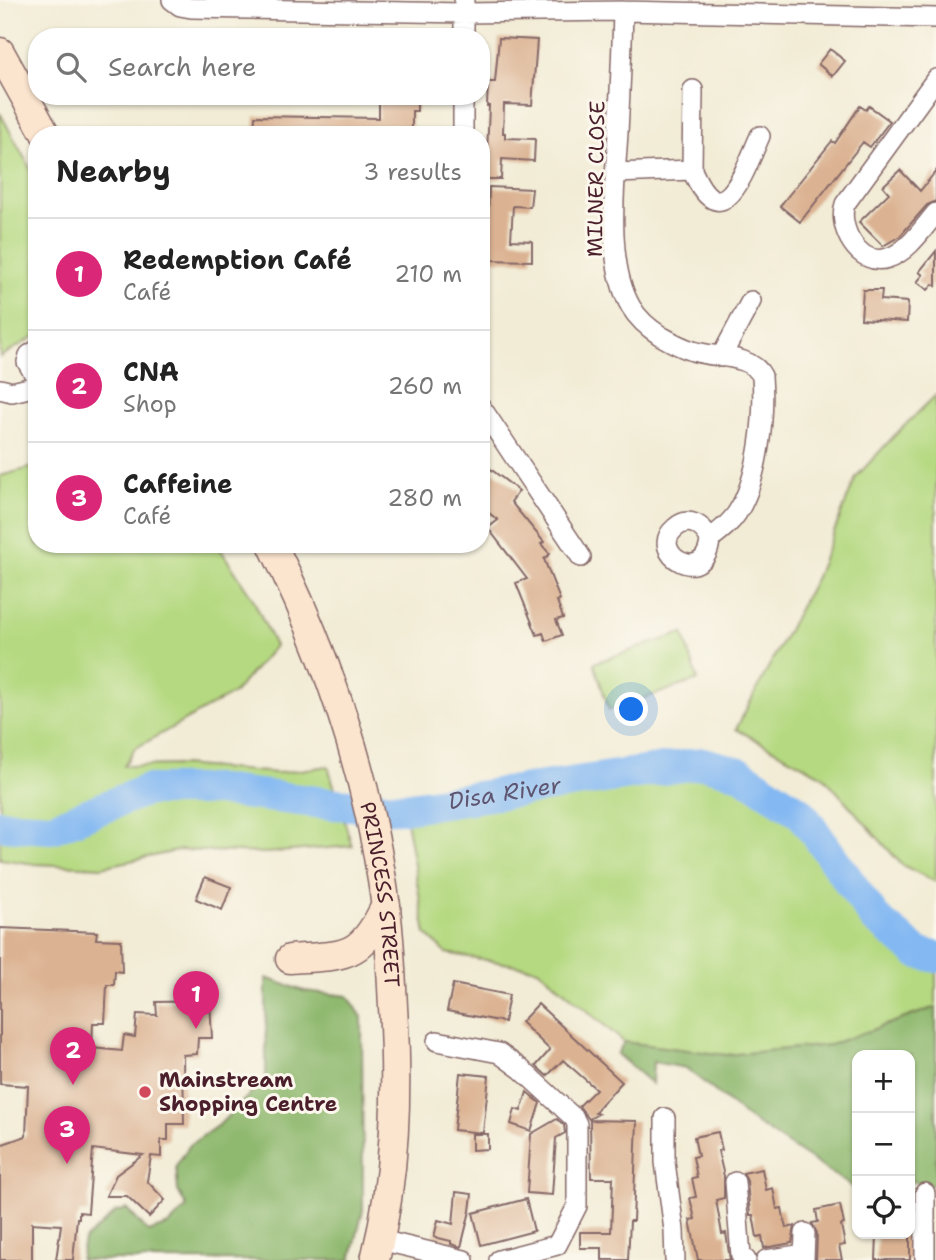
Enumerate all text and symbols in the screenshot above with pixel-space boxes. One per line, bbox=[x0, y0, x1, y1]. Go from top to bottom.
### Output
search box bbox=[28, 28, 490, 105]
icon: search bbox=[52, 48, 90, 86]
text: Search here bbox=[108, 49, 257, 84]
street label: MILNER CLOSE bbox=[581, 101, 611, 257]
text: Nearby bbox=[56, 151, 171, 192]
text: 3 results bbox=[363, 157, 462, 187]
text: Redemption Café bbox=[123, 242, 352, 277]
text: 1 bbox=[74, 259, 84, 289]
text: 210 m bbox=[394, 259, 462, 289]
text: Café bbox=[123, 277, 171, 307]
text: CNA bbox=[123, 354, 179, 389]
text: 2 bbox=[71, 371, 87, 401]
text: 260 m bbox=[388, 371, 462, 401]
text: Shop bbox=[123, 389, 177, 419]
text: Caffeine bbox=[123, 466, 233, 501]
text: 3 bbox=[71, 483, 87, 513]
text: 280 m bbox=[387, 483, 462, 513]
text: Café bbox=[123, 501, 171, 531]
your location bbox=[614, 692, 648, 726]
water label: Disa River bbox=[446, 769, 564, 816]
street label: PRINCESS STREET bbox=[353, 799, 406, 988]
pin: 1 bbox=[173, 971, 219, 1029]
pin: 2 bbox=[50, 1027, 96, 1085]
map controls bbox=[852, 1050, 915, 1239]
button: + bbox=[852, 1050, 915, 1113]
place label: Mainstream Shopping Centre bbox=[159, 1066, 337, 1118]
marker: Mainstream Shopping Centre bbox=[137, 1084, 153, 1100]
pin: 3 bbox=[44, 1106, 90, 1164]
button: − bbox=[852, 1113, 915, 1176]
button: locate bbox=[852, 1176, 915, 1239]

